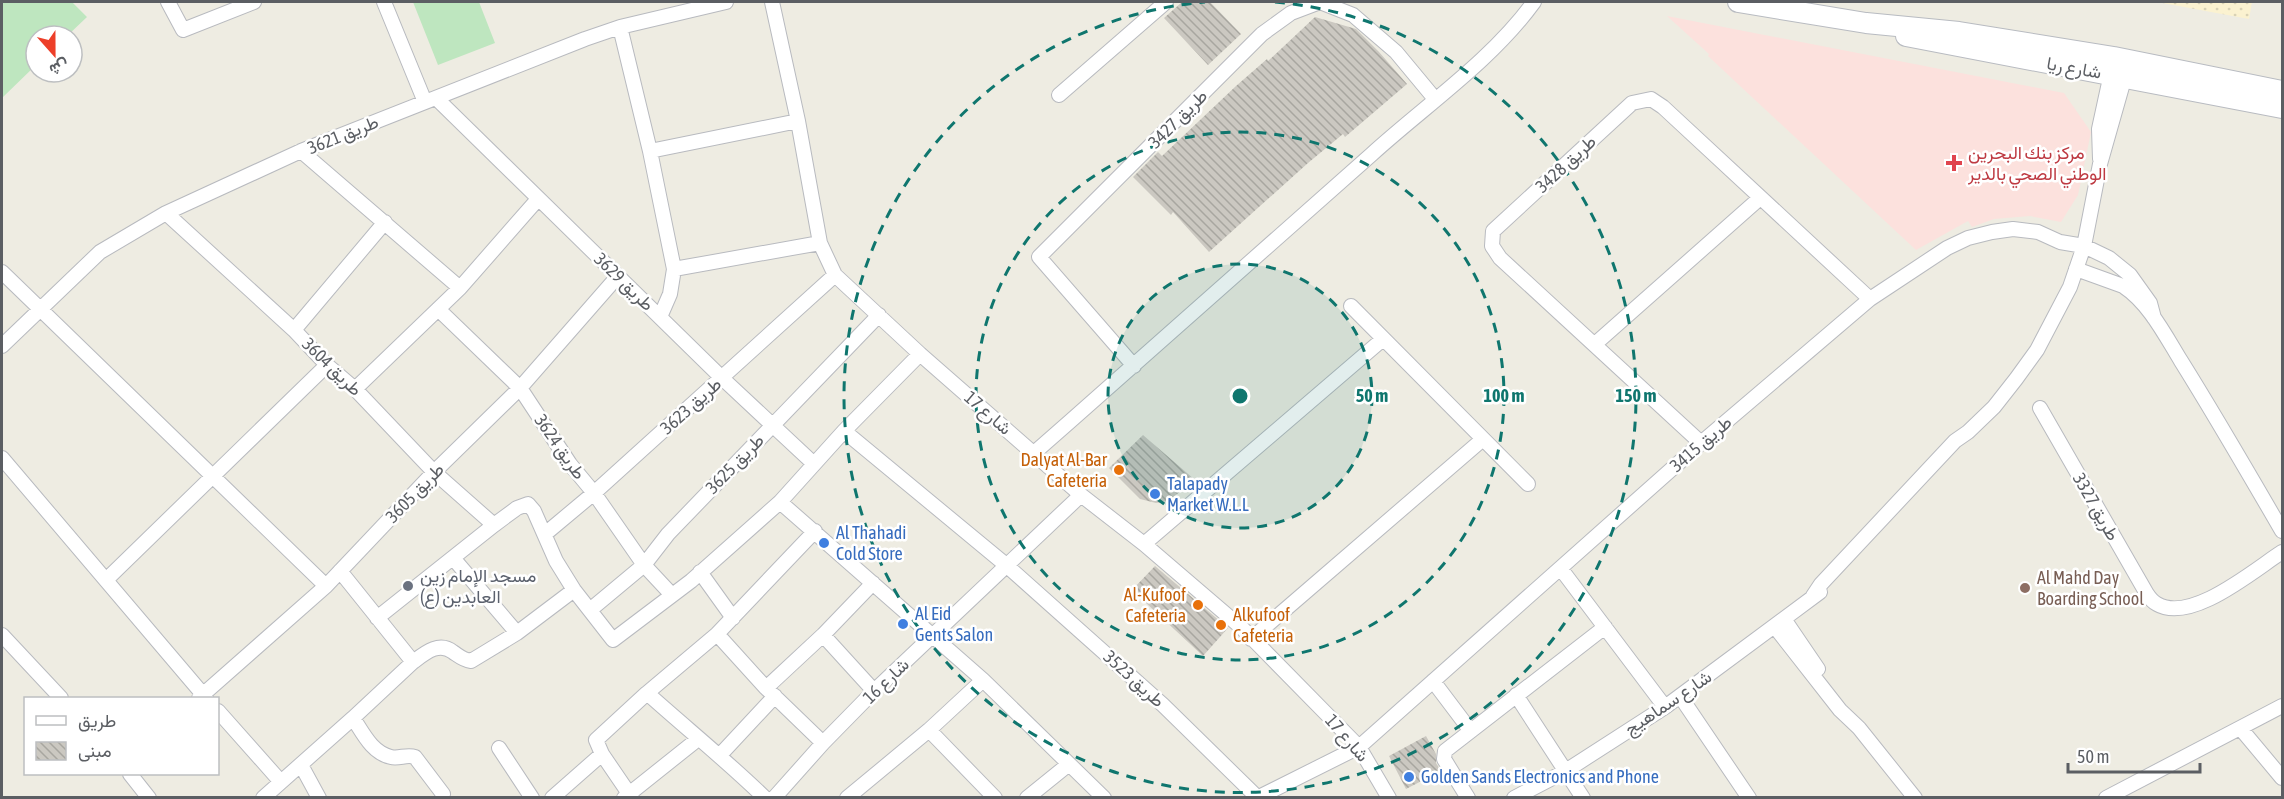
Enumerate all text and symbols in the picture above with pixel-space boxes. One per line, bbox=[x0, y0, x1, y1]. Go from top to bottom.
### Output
north arrow bbox=[24, 24, 84, 84]
street label: شارع ريا bbox=[2045, 52, 2103, 85]
text: ش bbox=[47, 55, 72, 80]
street label: طريق 3427 bbox=[1144, 85, 1212, 153]
street label: طريق 3621 bbox=[304, 111, 382, 159]
street label: طريق 3428 bbox=[1531, 131, 1601, 197]
place label: مركز بنك البحرين الوطني الصحي بالدير bbox=[1967, 142, 2107, 189]
marker: مركز بنك البحرين الوطني الصحي بالدير bbox=[1945, 154, 1963, 172]
street label: طريق 3629 bbox=[590, 248, 658, 316]
street label: طريق 3604 bbox=[298, 333, 366, 401]
street label: طريق 3623 bbox=[656, 373, 726, 439]
text: 50 m bbox=[1356, 385, 1388, 406]
text: 100 m bbox=[1484, 385, 1524, 406]
text: 150 m bbox=[1616, 385, 1656, 406]
street label: شارع 17 bbox=[959, 386, 1016, 440]
centre of rings bbox=[1230, 386, 1250, 406]
street label: طريق 3624 bbox=[530, 410, 590, 484]
street label: طريق 3415 bbox=[1666, 411, 1736, 477]
street label: طريق 3625 bbox=[701, 430, 769, 498]
place label: Dalyat Al-Bar Cafeteria bbox=[1020, 449, 1108, 491]
street label: طريق 3605 bbox=[381, 459, 449, 527]
marker: Dalyat Al-Bar Cafeteria bbox=[1112, 463, 1126, 477]
street label: طريق 3327 bbox=[2068, 469, 2124, 545]
place label: Talapady Market W.L.L bbox=[1167, 473, 1249, 515]
marker: Talapady Market W.L.L bbox=[1148, 487, 1162, 501]
place label: Al Thahadi Cold Store bbox=[836, 522, 906, 564]
marker: Al Thahadi Cold Store bbox=[817, 536, 831, 550]
place label: مسجد الإمام زين العابدين (ع) bbox=[420, 565, 536, 609]
place label: Al Mahd Day Boarding School bbox=[2037, 567, 2144, 609]
marker: مسجد الإمام زين العابدين (ع) bbox=[401, 579, 415, 593]
marker: Al Mahd Day Boarding School bbox=[2018, 581, 2032, 595]
place label: Al-Kufoof Cafeteria bbox=[1124, 584, 1186, 626]
marker: Al-Kufoof Cafeteria bbox=[1191, 598, 1205, 612]
place label: Al Eid Gents Salon bbox=[915, 603, 993, 645]
place label: Alkufoof Cafeteria bbox=[1233, 604, 1294, 646]
marker: Al Eid Gents Salon bbox=[896, 617, 910, 631]
marker: Alkufoof Cafeteria bbox=[1214, 618, 1228, 632]
street label: طريق 3523 bbox=[1099, 646, 1169, 712]
street label: شارع 16 bbox=[858, 654, 914, 709]
street label: شارع سماهيج bbox=[1620, 666, 1716, 741]
legend bbox=[24, 697, 219, 775]
text: طريق bbox=[78, 710, 116, 732]
street label: شارع 17 bbox=[1320, 710, 1374, 767]
scale bar bbox=[2068, 736, 2200, 774]
text: مبنى bbox=[78, 740, 112, 762]
text: 50 m bbox=[2077, 746, 2109, 767]
place label: Golden Sands Electronics and Phone bbox=[1421, 766, 1659, 787]
marker: Golden Sands Electronics and Phone bbox=[1402, 770, 1416, 784]

